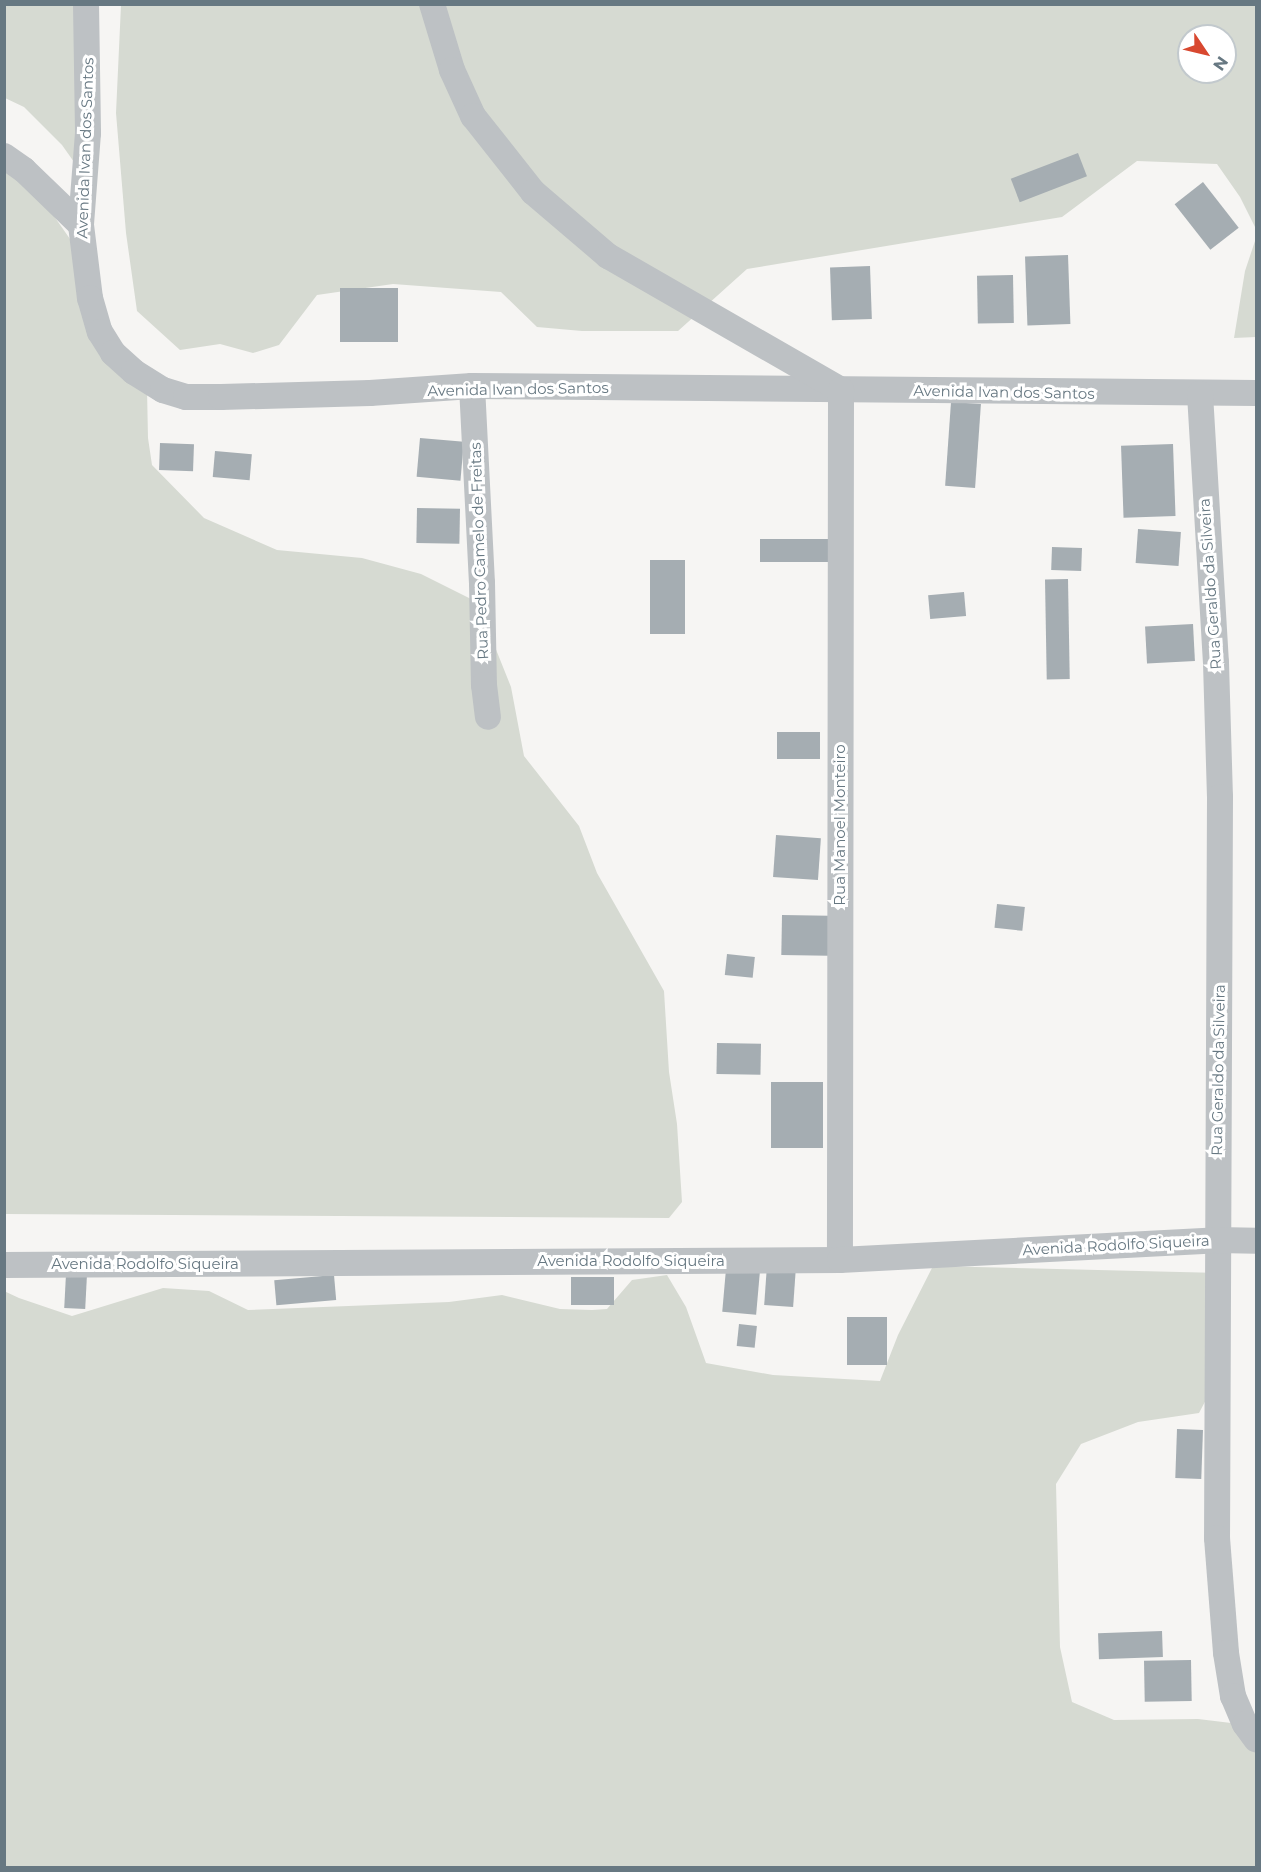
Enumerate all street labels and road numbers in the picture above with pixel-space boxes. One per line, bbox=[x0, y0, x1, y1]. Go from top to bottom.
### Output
street label: Avenida Ivan dos Santos bbox=[73, 57, 97, 239]
street label: Avenida Ivan dos Santos bbox=[427, 378, 609, 400]
street label: Avenida Ivan dos Santos bbox=[913, 381, 1095, 403]
street label: Rua Pedro Camelo de Freitas bbox=[466, 442, 492, 660]
street label: Rua Geraldo da Silveira bbox=[1195, 498, 1225, 670]
street label: Rua Manoel Monteiro bbox=[831, 744, 849, 906]
street label: Rua Geraldo da Silveira bbox=[1208, 984, 1228, 1156]
street label: Avenida Rodolfo Siqueira bbox=[1022, 1231, 1210, 1259]
street label: Avenida Rodolfo Siqueira bbox=[537, 1252, 725, 1270]
street label: Avenida Rodolfo Siqueira bbox=[51, 1255, 239, 1273]

